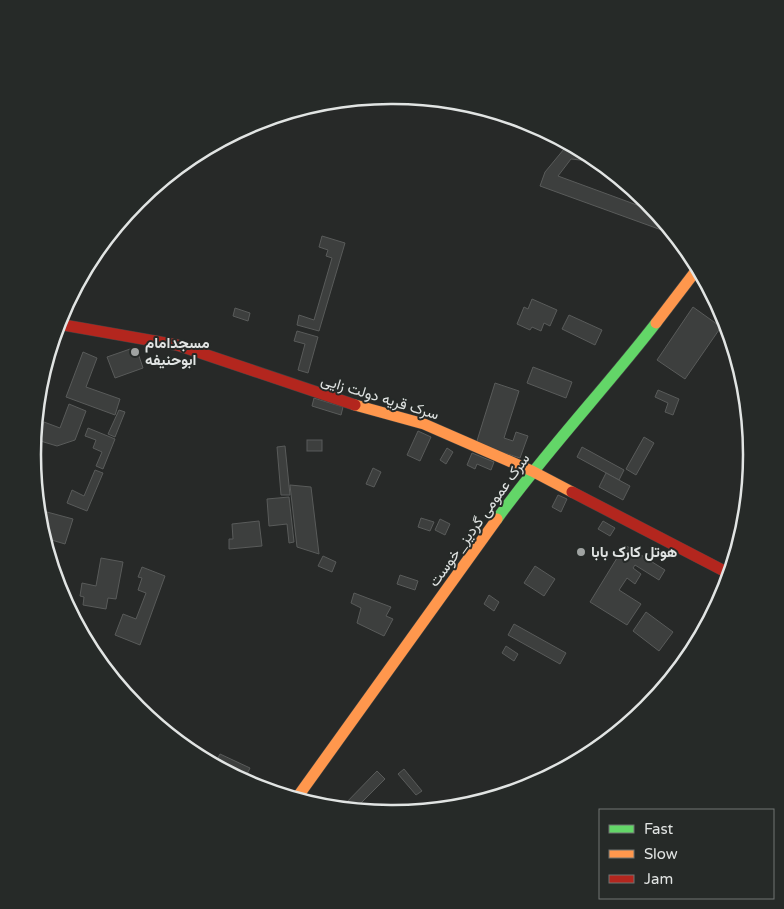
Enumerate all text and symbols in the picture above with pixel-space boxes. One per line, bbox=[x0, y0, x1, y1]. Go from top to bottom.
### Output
place label: مسجدامام ابوحنیفه bbox=[145, 334, 210, 369]
marker: مسجدامام ابوحنیفه bbox=[129, 346, 141, 358]
street label: سرک قریه دولت زایی bbox=[319, 371, 441, 424]
street label: سرک عمومی گردیز_خوست bbox=[425, 450, 534, 591]
place label: هوتل کارک بابا bbox=[591, 543, 677, 561]
marker: هوتل کارک بابا bbox=[575, 546, 587, 558]
legend bbox=[599, 809, 774, 899]
text: Fast bbox=[644, 820, 674, 838]
text: Slow bbox=[644, 845, 678, 863]
text: Jam bbox=[644, 870, 673, 888]

